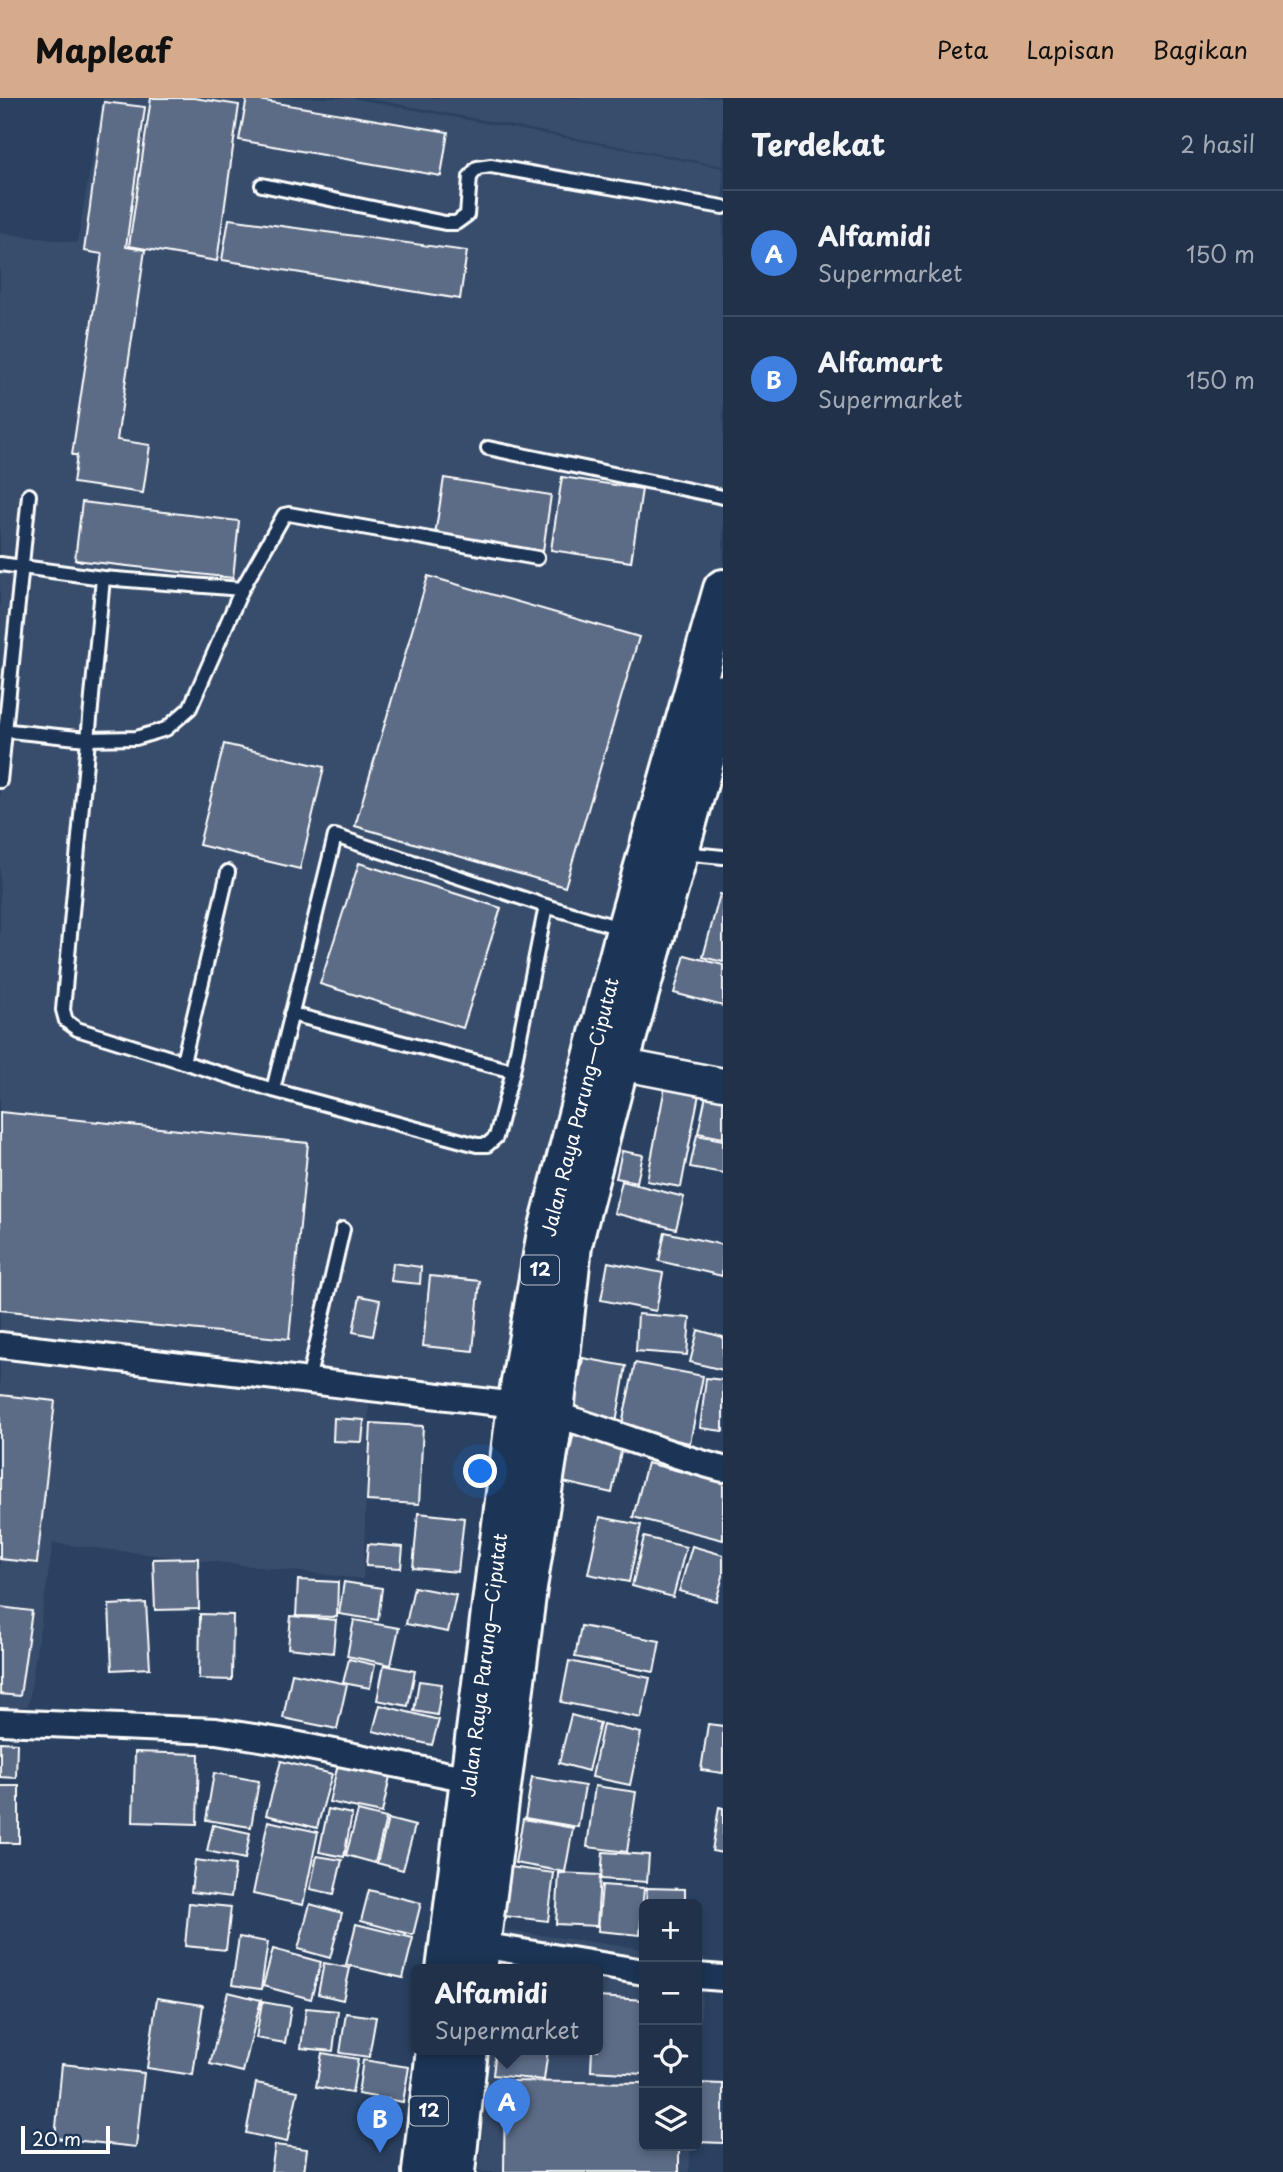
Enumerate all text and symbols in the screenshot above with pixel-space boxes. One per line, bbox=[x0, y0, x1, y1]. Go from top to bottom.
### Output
text: Mapleaf bbox=[35, 24, 171, 74]
text: Peta bbox=[937, 31, 988, 67]
text: Lapisan bbox=[1026, 31, 1115, 67]
text: Bagikan bbox=[1153, 31, 1248, 67]
text: Terdekat bbox=[751, 121, 886, 166]
text: 2 hasil bbox=[1180, 126, 1255, 161]
text: Alfamidi bbox=[818, 216, 931, 255]
text: A bbox=[765, 236, 783, 271]
text: 150 m bbox=[1186, 236, 1255, 271]
text: Supermarket bbox=[818, 255, 962, 290]
text: Alfamart bbox=[818, 342, 943, 381]
text: B bbox=[766, 362, 782, 397]
text: 150 m bbox=[1186, 362, 1255, 397]
text: Supermarket bbox=[818, 381, 962, 416]
street label: Jalan Raya Parung—Ciputat bbox=[533, 974, 625, 1239]
road number: 12 bbox=[521, 1255, 559, 1284]
your location bbox=[463, 1454, 497, 1488]
street label: Jalan Raya Parung—Ciputat bbox=[453, 1531, 513, 1798]
map controls bbox=[639, 1899, 702, 2151]
button: + bbox=[639, 1899, 702, 1962]
button: − bbox=[639, 1962, 702, 2025]
popup bbox=[411, 1964, 603, 2055]
text: Alfamidi bbox=[435, 1973, 548, 2012]
text: Supermarket bbox=[435, 2012, 579, 2047]
button: locate bbox=[639, 2025, 702, 2088]
pin: A bbox=[484, 2078, 530, 2136]
button: layers bbox=[639, 2088, 702, 2151]
pin: B bbox=[357, 2095, 403, 2153]
road number: 12 bbox=[410, 2096, 448, 2125]
scale bar bbox=[21, 2123, 110, 2155]
text: 20 m bbox=[32, 2124, 81, 2152]

